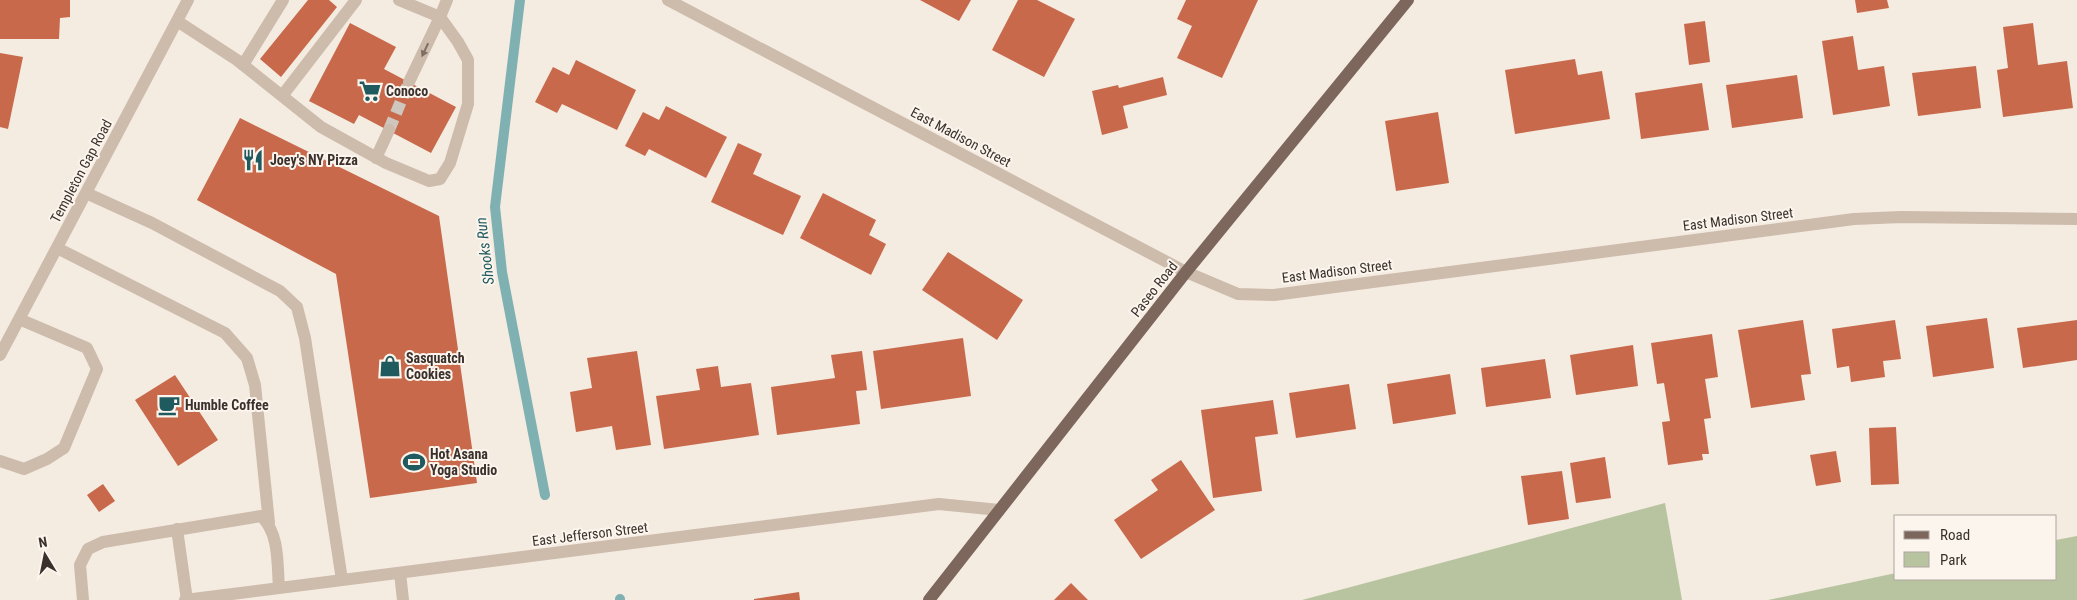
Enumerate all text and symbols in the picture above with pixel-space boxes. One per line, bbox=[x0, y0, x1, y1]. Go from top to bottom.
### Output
one-way arrow bbox=[420, 43, 428, 57]
supermarket icon: Conoco bbox=[357, 78, 383, 104]
place label: Conoco bbox=[386, 83, 428, 99]
street label: East Madison Street bbox=[908, 104, 1014, 170]
street label: Templeton Gap Road bbox=[47, 117, 115, 225]
restaurant icon: Joey's NY Pizza bbox=[240, 147, 266, 173]
place label: Joey's NY Pizza bbox=[270, 152, 358, 168]
street label: East Madison Street bbox=[1682, 204, 1794, 234]
water label: Shooks Run bbox=[472, 216, 498, 286]
street label: East Madison Street bbox=[1281, 256, 1393, 286]
street label: Paseo Road bbox=[1127, 258, 1181, 320]
place label: Sasquatch Cookies bbox=[406, 350, 465, 382]
shop icon: Sasquatch Cookies bbox=[377, 353, 403, 379]
cafe icon: Humble Coffee bbox=[156, 392, 182, 418]
place label: Humble Coffee bbox=[185, 397, 269, 413]
place label: Hot Asana Yoga Studio bbox=[430, 446, 497, 478]
sports icon: Hot Asana Yoga Studio bbox=[401, 449, 427, 475]
legend bbox=[1894, 515, 2057, 580]
street label: East Jefferson Street bbox=[531, 519, 649, 549]
text: Road bbox=[1940, 526, 1970, 544]
north arrow bbox=[20, 530, 70, 580]
text: N bbox=[37, 534, 48, 551]
text: Park bbox=[1940, 551, 1967, 569]

